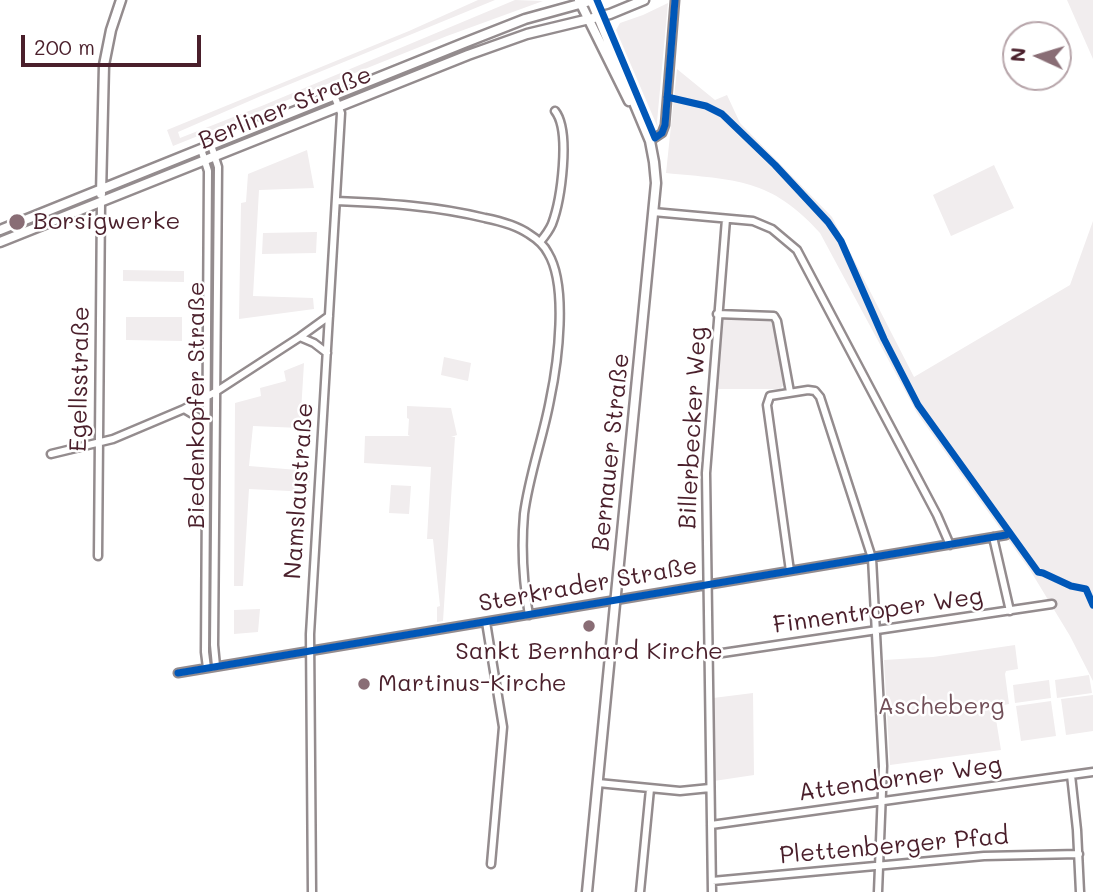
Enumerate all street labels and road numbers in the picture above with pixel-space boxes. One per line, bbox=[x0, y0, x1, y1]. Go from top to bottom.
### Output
street label: Berliner Straße bbox=[194, 60, 376, 156]
street label: Biedenkopfer Straße bbox=[183, 281, 211, 529]
street label: Egellsstraße bbox=[64, 306, 96, 452]
street label: Billerbecker Weg bbox=[673, 326, 713, 530]
street label: Bernauer Straße bbox=[586, 352, 636, 552]
street label: Namslaustraße bbox=[278, 402, 320, 580]
street label: Sterkrader Straße bbox=[476, 552, 700, 618]
street label: Finnentroper Weg bbox=[771, 582, 985, 640]
street label: Attendorner Weg bbox=[796, 750, 1004, 808]
street label: Plettenberger Pfad bbox=[778, 822, 1010, 870]

